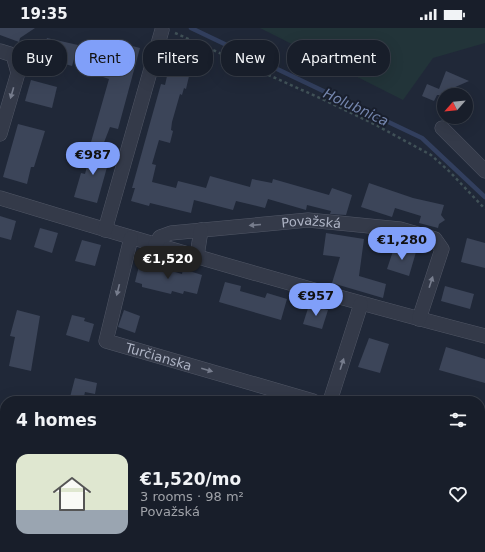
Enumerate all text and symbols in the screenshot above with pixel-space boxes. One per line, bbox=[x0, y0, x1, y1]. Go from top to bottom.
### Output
text: 19:35 bbox=[20, 5, 68, 23]
chip: Buy bbox=[12, 40, 67, 76]
chip: Rent bbox=[75, 40, 135, 76]
chip: Filters bbox=[143, 40, 213, 76]
chip: New bbox=[221, 40, 279, 76]
chip: Apartment bbox=[287, 40, 390, 76]
water label: Holubnica bbox=[321, 85, 391, 129]
one-way arrow bbox=[9, 87, 15, 99]
north arrow bbox=[437, 88, 473, 124]
map controls bbox=[437, 88, 473, 124]
pin: €987 bbox=[69, 142, 117, 176]
text: €987 bbox=[75, 147, 111, 162]
street label: Považská bbox=[281, 212, 342, 231]
one-way arrow bbox=[249, 222, 261, 228]
pin: €1,280 bbox=[369, 227, 435, 261]
text: €1,280 bbox=[377, 232, 427, 247]
pin: €1,520 bbox=[135, 246, 201, 280]
text: €1,520 bbox=[143, 251, 193, 266]
one-way arrow bbox=[428, 275, 434, 287]
pin: €957 bbox=[292, 283, 340, 317]
one-way arrow bbox=[115, 284, 121, 296]
text: €957 bbox=[298, 288, 334, 303]
street label: Turčianska bbox=[123, 339, 194, 373]
one-way arrow bbox=[339, 358, 345, 370]
one-way arrow bbox=[201, 367, 213, 373]
icon: filters bbox=[447, 409, 469, 431]
text: 4 homes bbox=[16, 410, 97, 430]
text: €1,520/mo bbox=[140, 469, 241, 489]
icon: home bbox=[48, 470, 96, 518]
icon: heart bbox=[447, 483, 469, 505]
text: 3 rooms · 98 m² bbox=[140, 489, 244, 504]
text: Považská bbox=[140, 504, 200, 519]

